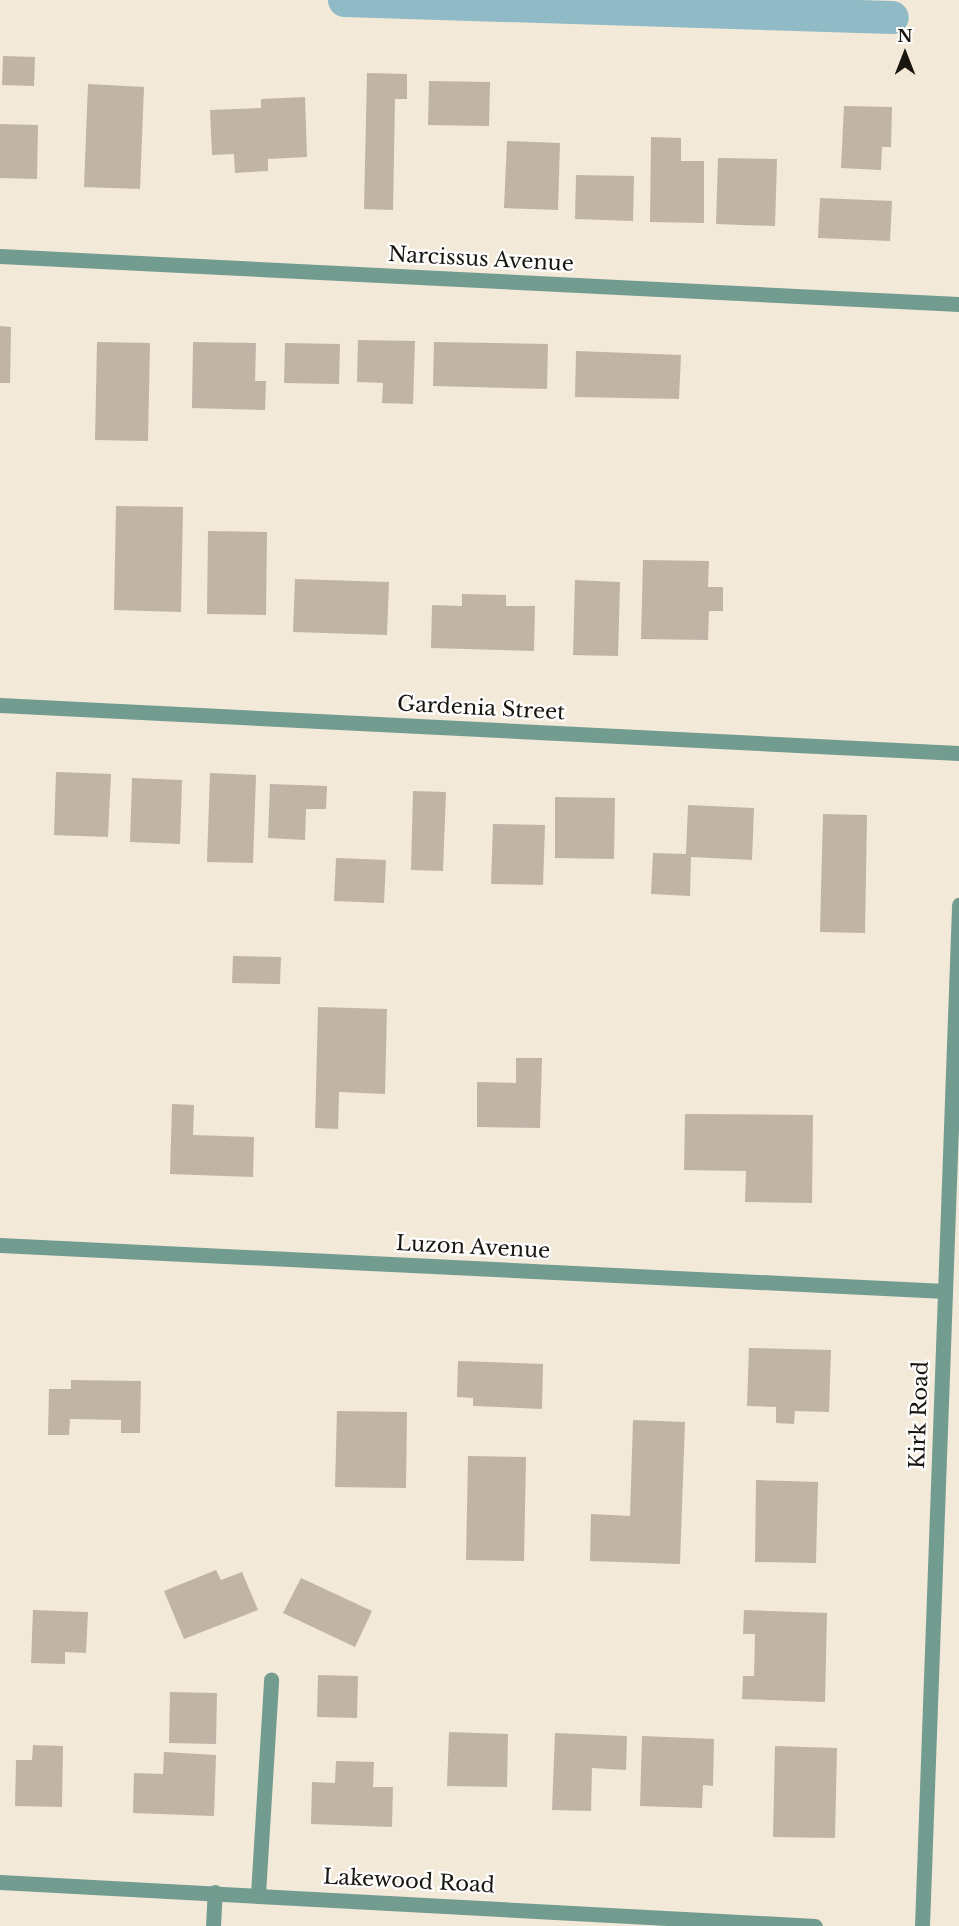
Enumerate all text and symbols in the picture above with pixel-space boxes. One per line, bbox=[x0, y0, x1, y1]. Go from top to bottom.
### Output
north arrow bbox=[875, 24, 935, 84]
text: N bbox=[897, 26, 913, 46]
street label: Narcissus Avenue bbox=[387, 242, 575, 276]
street label: Gardenia Street bbox=[396, 691, 566, 725]
street label: Luzon Avenue bbox=[395, 1230, 551, 1264]
street label: Kirk Road bbox=[905, 1360, 933, 1470]
street label: Lakewood Road bbox=[323, 1864, 495, 1898]

